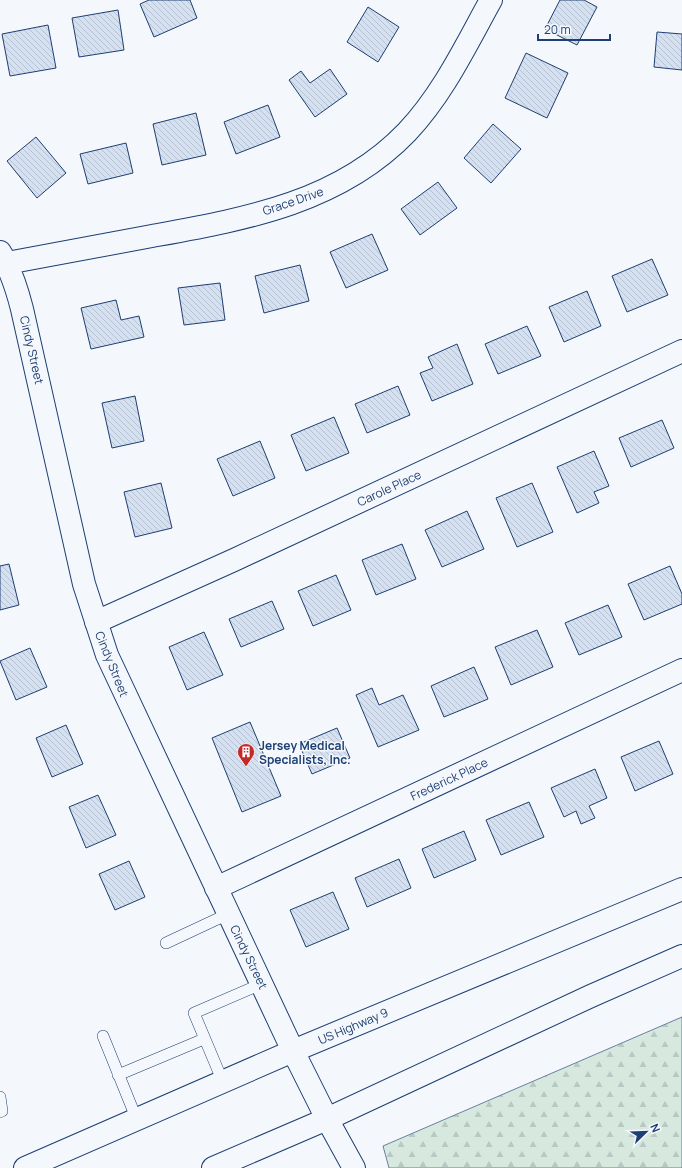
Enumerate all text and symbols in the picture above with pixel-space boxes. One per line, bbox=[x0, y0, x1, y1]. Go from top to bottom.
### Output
scale bar bbox=[538, 16, 610, 42]
text: 20 m bbox=[544, 21, 571, 38]
street label: Grace Drive bbox=[260, 183, 326, 219]
street label: Cindy Street bbox=[16, 314, 48, 386]
street label: Carole Place bbox=[354, 466, 424, 510]
street label: Cindy Street bbox=[91, 629, 133, 700]
place label: Jersey Medical Specialists, Inc. bbox=[259, 737, 351, 768]
building icon: Jersey Medical Specialists, Inc. bbox=[236, 742, 256, 767]
street label: Frederick Place bbox=[407, 754, 491, 804]
street label: Cindy Street bbox=[226, 922, 272, 992]
street label: US Highway 9 bbox=[315, 1004, 391, 1048]
north arrow bbox=[626, 1112, 666, 1152]
text: N bbox=[647, 1121, 664, 1135]

